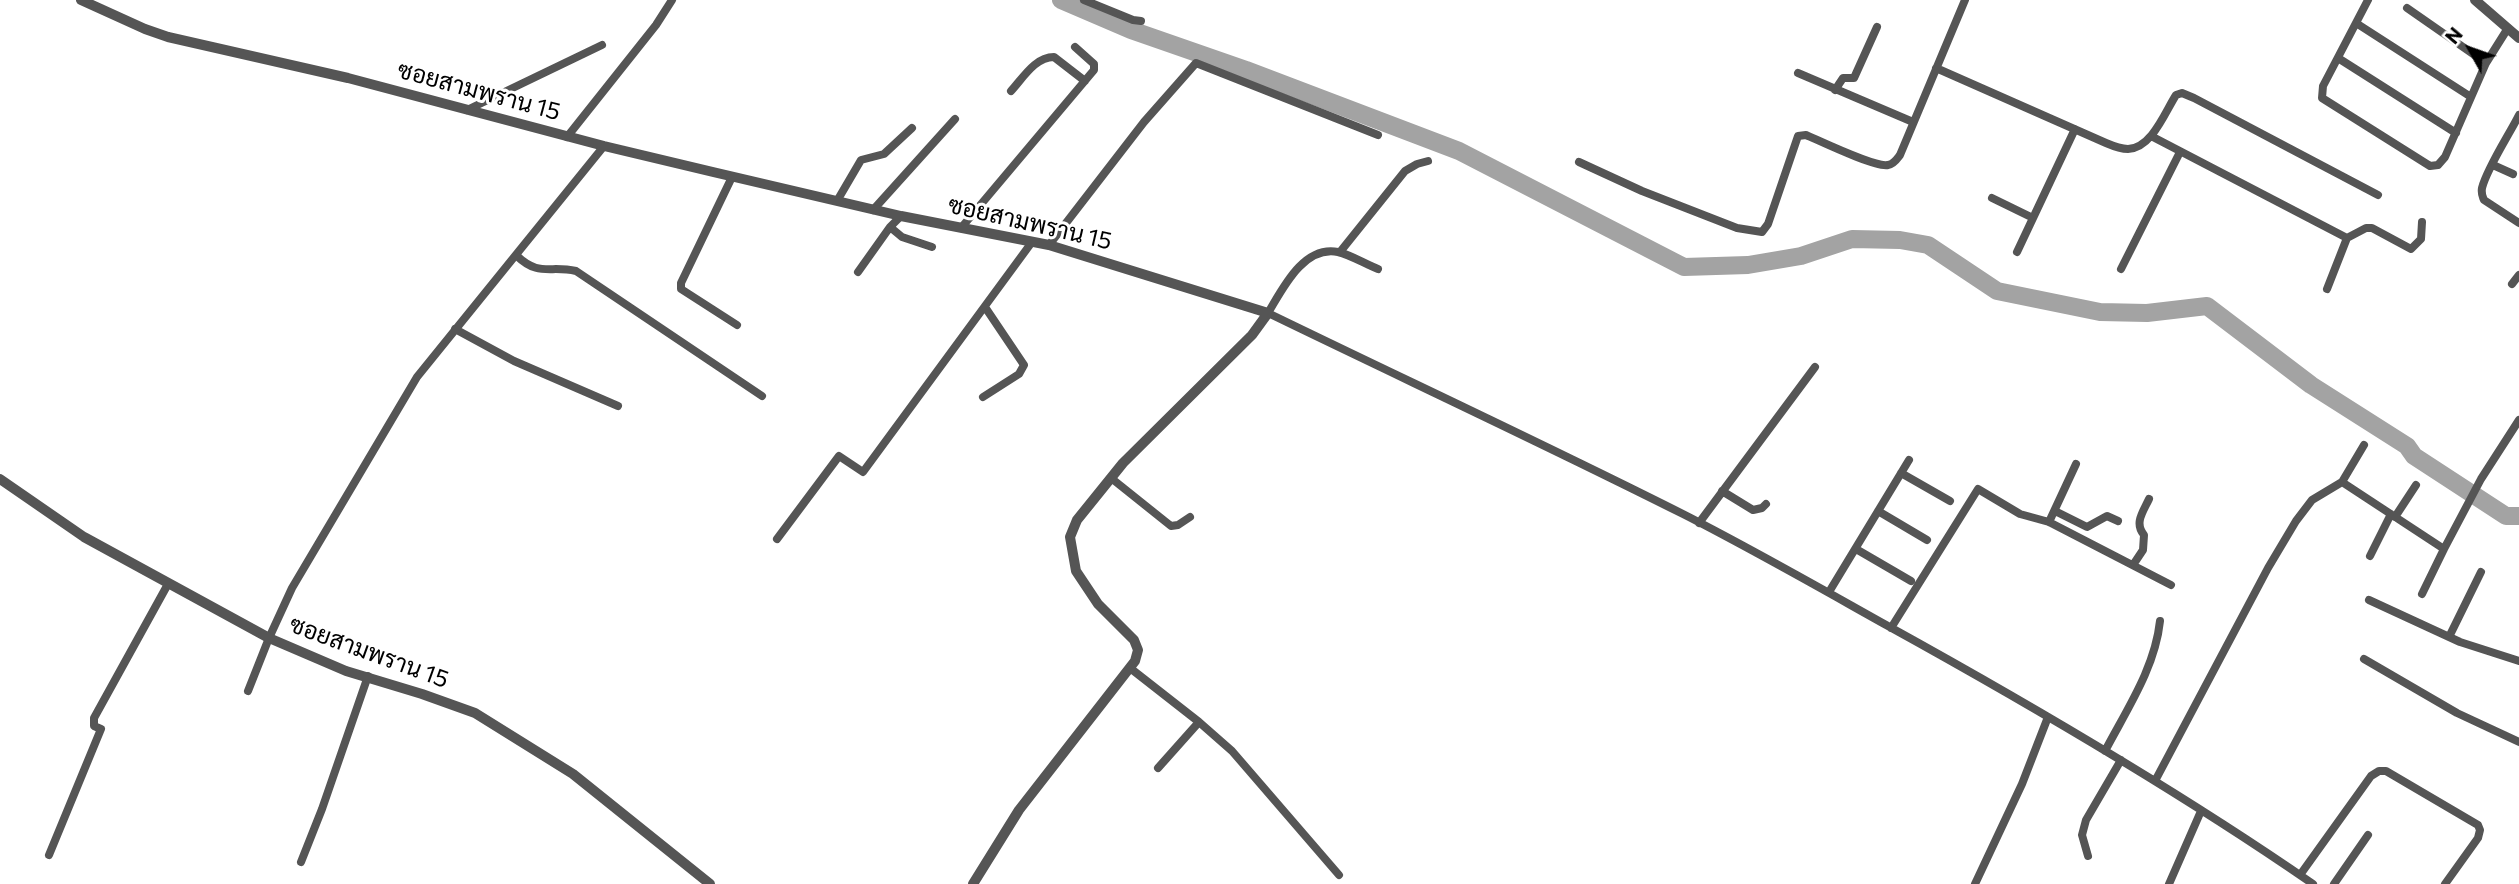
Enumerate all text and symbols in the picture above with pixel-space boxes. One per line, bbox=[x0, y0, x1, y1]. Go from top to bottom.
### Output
north arrow bbox=[2435, 14, 2505, 84]
text: N bbox=[2440, 22, 2467, 48]
street label: ซอยสามพราน 15 bbox=[394, 55, 564, 127]
street label: ซอยสามพราน 15 bbox=[945, 190, 1115, 256]
street label: ซอยสามพราน 15 bbox=[285, 610, 453, 694]

